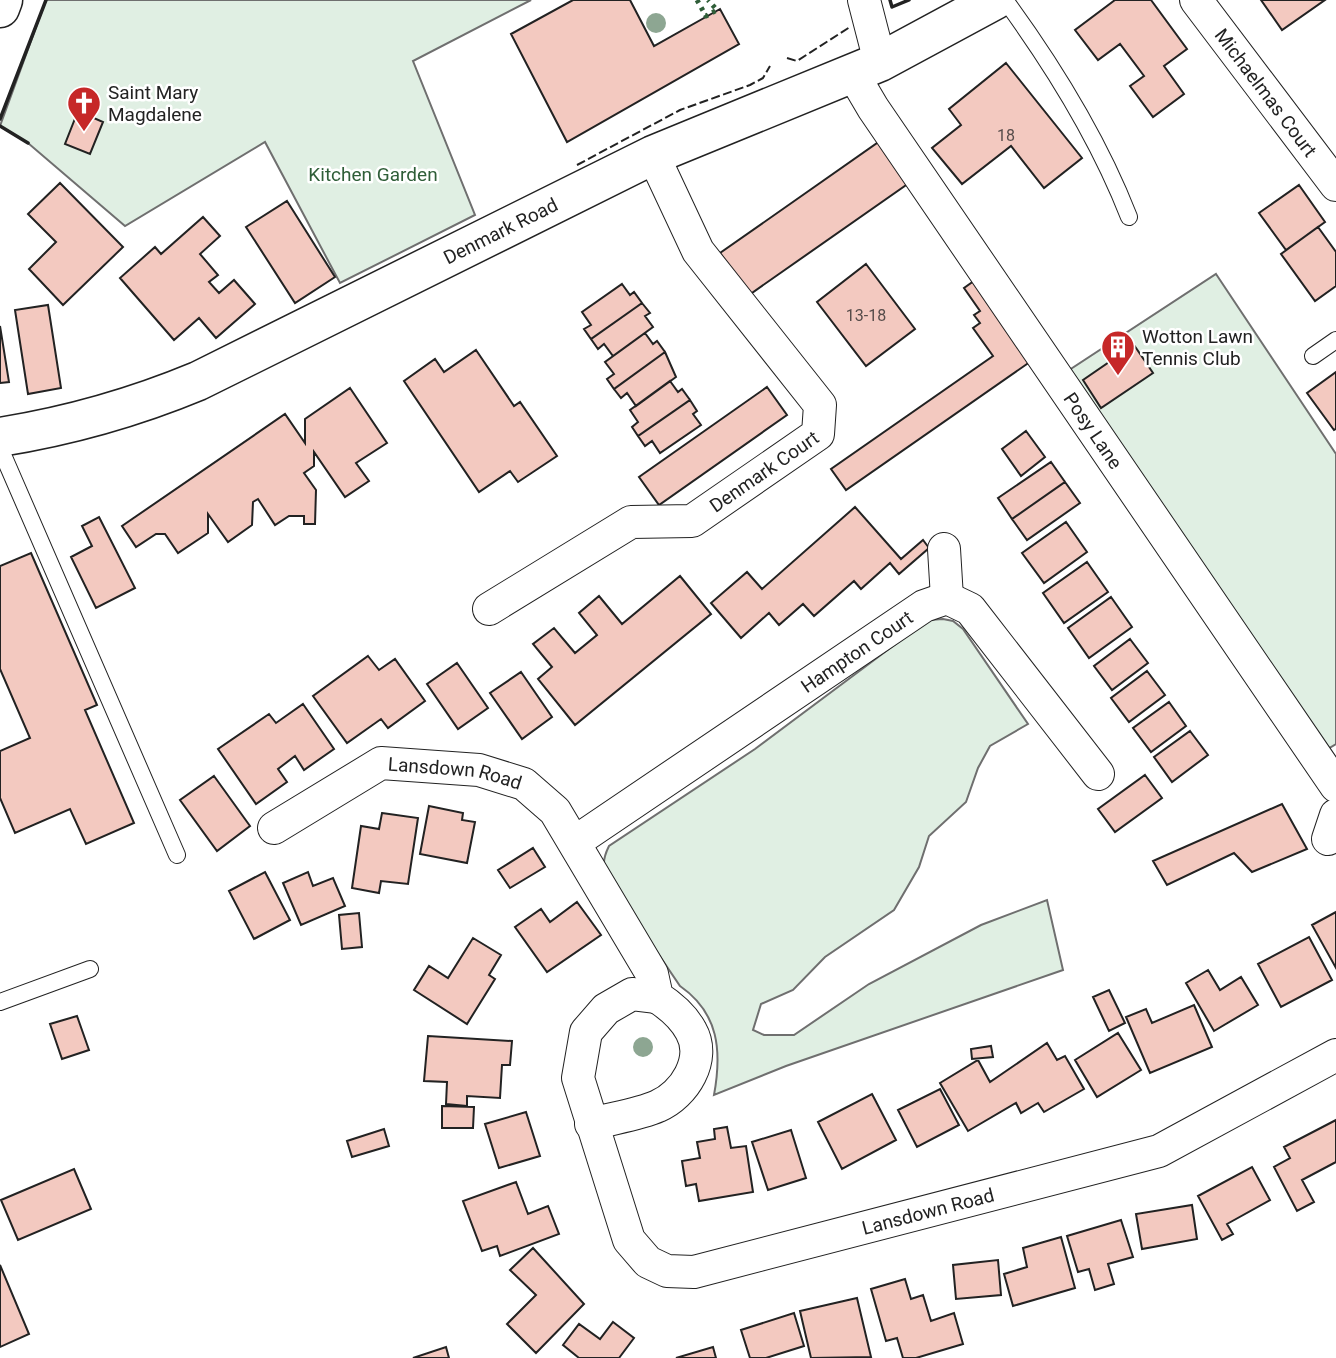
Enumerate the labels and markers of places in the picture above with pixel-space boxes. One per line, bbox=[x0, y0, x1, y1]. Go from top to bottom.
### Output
place label: Saint Mary Magdalene bbox=[108, 81, 202, 126]
church icon: Saint Mary Magdalene bbox=[65, 84, 103, 133]
place label: Wotton Lawn Tennis Club bbox=[1142, 325, 1253, 370]
building icon: Wotton Lawn Tennis Club bbox=[1099, 328, 1137, 377]

